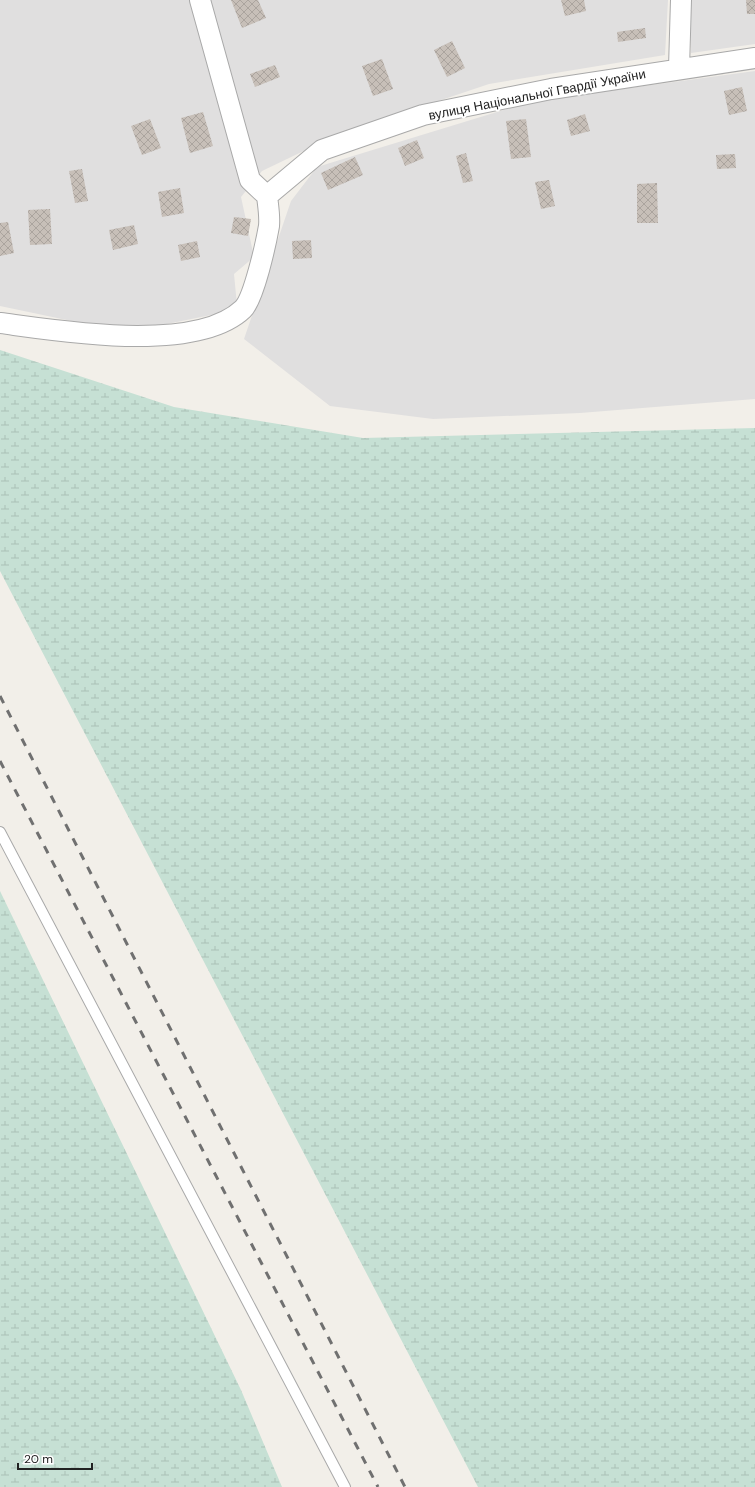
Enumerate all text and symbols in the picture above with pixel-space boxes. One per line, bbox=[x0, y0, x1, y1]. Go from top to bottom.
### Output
street label: вулиця Національної Гвардії України bbox=[427, 65, 647, 124]
scale bar bbox=[18, 1445, 92, 1471]
text: 20 m bbox=[24, 1451, 53, 1467]

